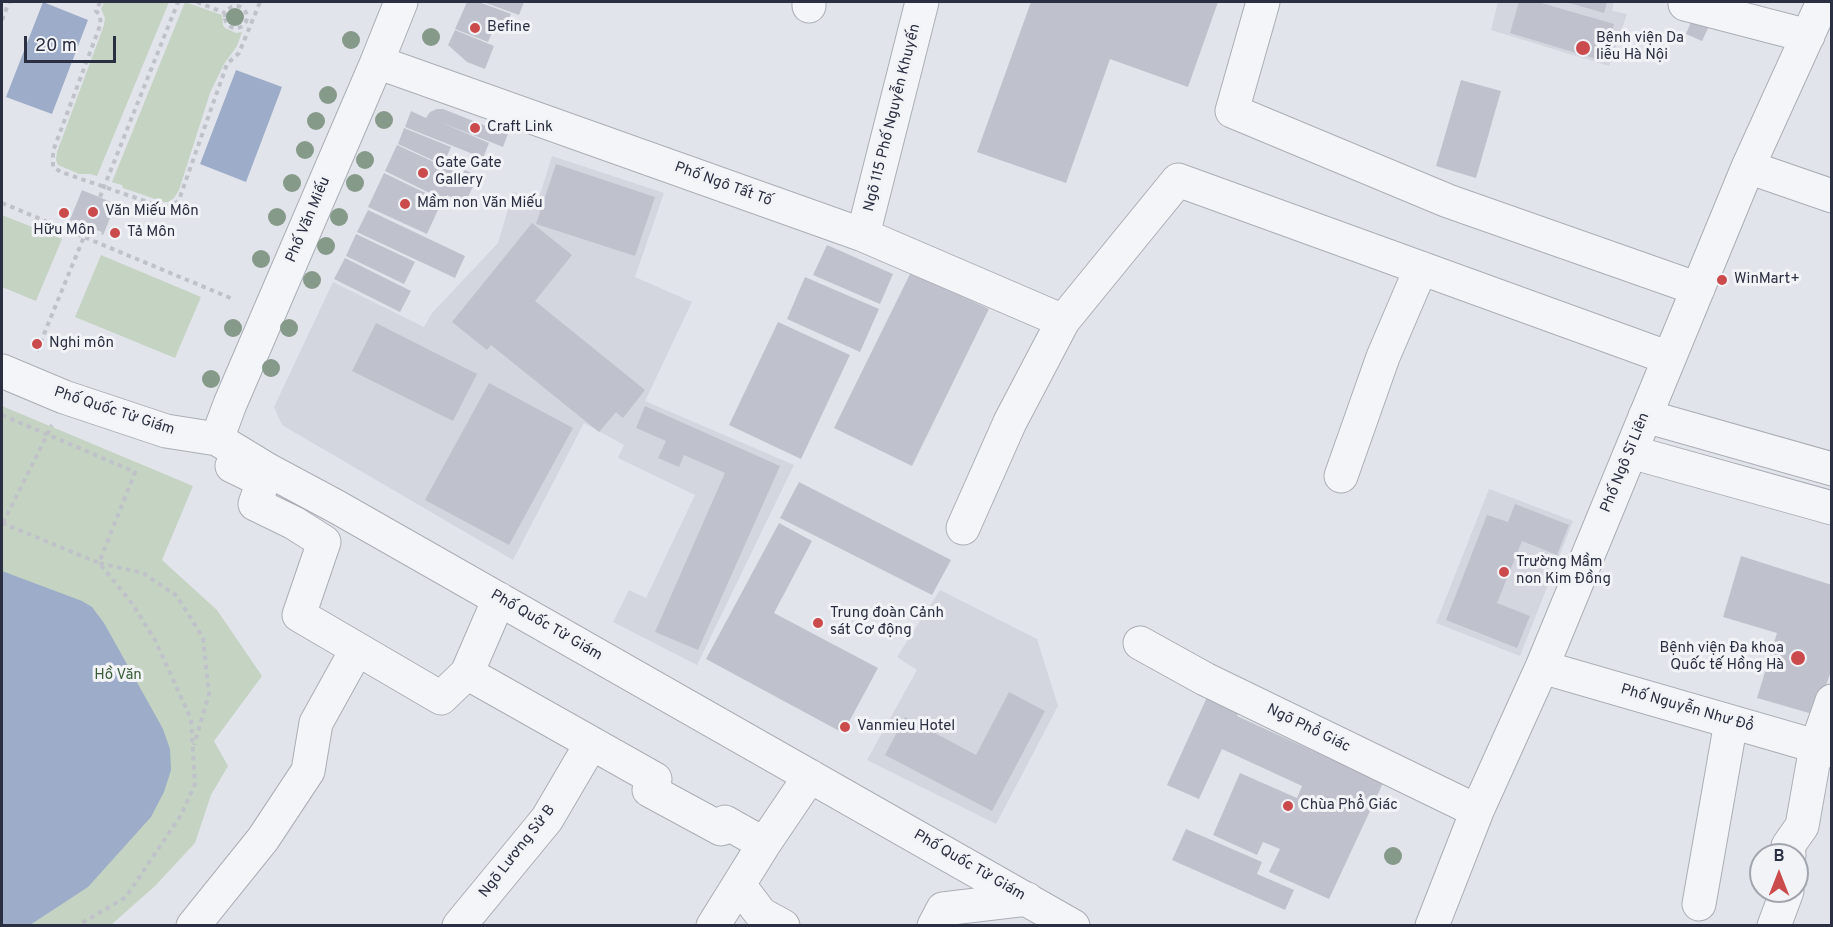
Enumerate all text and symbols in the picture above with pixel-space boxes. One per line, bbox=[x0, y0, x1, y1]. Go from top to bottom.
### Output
place label: Befine bbox=[487, 19, 530, 37]
marker: Befine bbox=[468, 21, 482, 35]
street label: Ngõ 115 Phố Nguyễn Khuyến bbox=[861, 22, 925, 214]
scale bar bbox=[27, 24, 118, 62]
place label: Bệnh viện Da liễu Hà Nội bbox=[1596, 30, 1684, 65]
text: 20 m bbox=[35, 35, 77, 58]
marker: Bệnh viện Da liễu Hà Nội bbox=[1574, 39, 1592, 57]
place label: Craft Link bbox=[487, 119, 553, 137]
marker: Craft Link bbox=[468, 121, 482, 135]
place label: Gate Gate Gallery bbox=[435, 155, 502, 190]
street label: Phố Ngô Tất Tố bbox=[672, 159, 774, 211]
marker: Gate Gate Gallery bbox=[416, 166, 430, 180]
street label: Phố Văn Miếu bbox=[283, 174, 335, 266]
place label: Mầm non Văn Miếu bbox=[417, 195, 543, 213]
marker: Mầm non Văn Miếu bbox=[398, 197, 412, 211]
place label: Văn Miếu Môn bbox=[105, 203, 199, 221]
marker: Văn Miếu Môn bbox=[86, 205, 100, 219]
marker: Hữu Môn bbox=[57, 206, 71, 220]
place label: Hữu Môn bbox=[33, 222, 95, 240]
place label: Tả Môn bbox=[127, 224, 175, 242]
marker: Tả Môn bbox=[108, 226, 122, 240]
place label: WinMart+ bbox=[1734, 271, 1800, 289]
marker: WinMart+ bbox=[1715, 273, 1729, 287]
place label: Nghi môn bbox=[49, 335, 114, 353]
marker: Nghi môn bbox=[30, 337, 44, 351]
street label: Phố Quốc Tử Giám bbox=[51, 384, 177, 440]
street label: Phố Ngô Sĩ Liên bbox=[1598, 410, 1654, 516]
place label: Trường Mầm non Kim Đồng bbox=[1516, 554, 1611, 589]
marker: Trường Mầm non Kim Đồng bbox=[1497, 565, 1511, 579]
street label: Phố Quốc Tử Giám bbox=[487, 587, 605, 665]
place label: Trung đoàn Cảnh sát Cơ động bbox=[830, 605, 944, 640]
marker: Trung đoàn Cảnh sát Cơ động bbox=[811, 616, 825, 630]
place label: Bệnh viện Đa khoa Quốc tế Hồng Hà bbox=[1659, 640, 1784, 675]
marker: Bệnh viện Đa khoa Quốc tế Hồng Hà bbox=[1789, 649, 1807, 667]
park label: Hồ Văn bbox=[94, 667, 142, 685]
street label: Phố Nguyễn Như Đổ bbox=[1618, 681, 1756, 737]
street label: Ngõ Phổ Giác bbox=[1263, 701, 1353, 757]
place label: Vanmieu Hotel bbox=[857, 718, 955, 736]
marker: Vanmieu Hotel bbox=[838, 720, 852, 734]
place label: Chùa Phổ Giác bbox=[1300, 797, 1398, 815]
marker: Chùa Phổ Giác bbox=[1281, 799, 1295, 813]
street label: Ngõ Lương Sử B bbox=[476, 802, 560, 902]
street label: Phố Quốc Tử Giám bbox=[910, 827, 1028, 905]
north arrow bbox=[1749, 843, 1809, 903]
text: B bbox=[1773, 847, 1785, 867]

